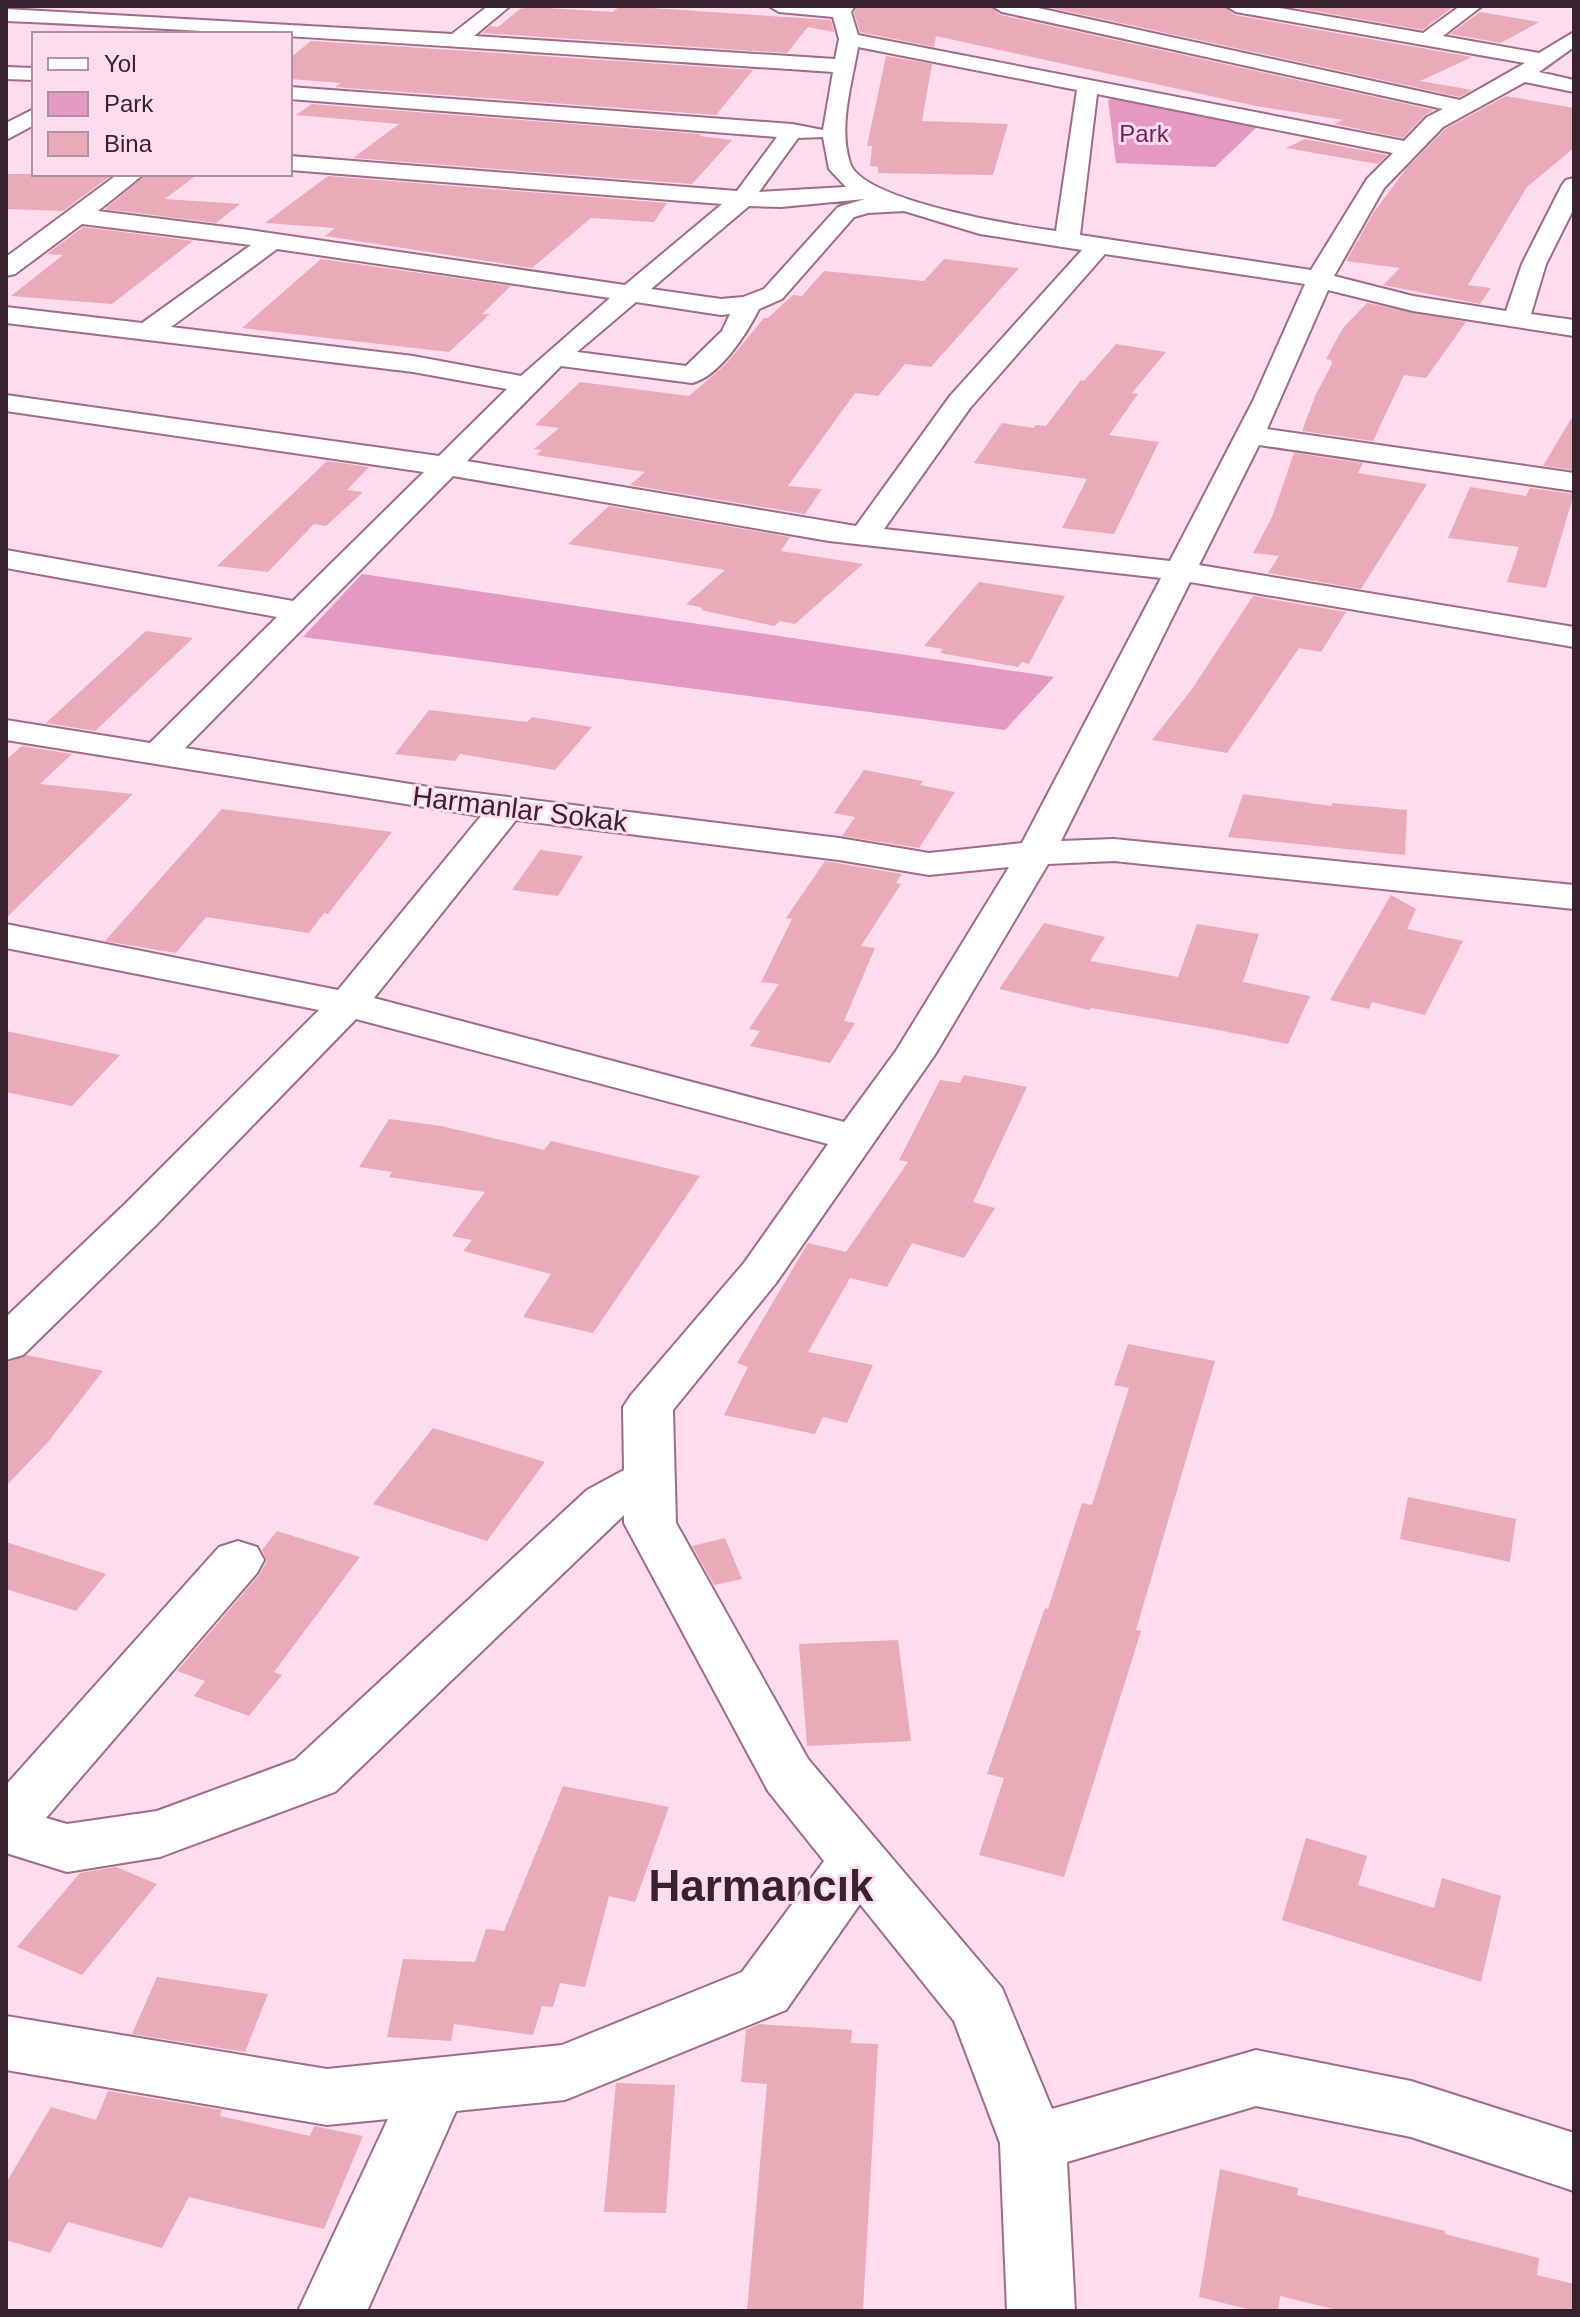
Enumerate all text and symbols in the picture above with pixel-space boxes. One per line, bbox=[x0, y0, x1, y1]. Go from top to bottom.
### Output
legend bbox=[32, 32, 292, 176]
text: Yol bbox=[104, 50, 136, 77]
text: Park bbox=[104, 90, 154, 117]
park label: Park bbox=[1119, 120, 1170, 147]
text: Bina bbox=[104, 130, 153, 157]
street label: Harmanlar Sokak bbox=[411, 780, 630, 838]
district label: Harmancık bbox=[648, 1861, 874, 1910]

